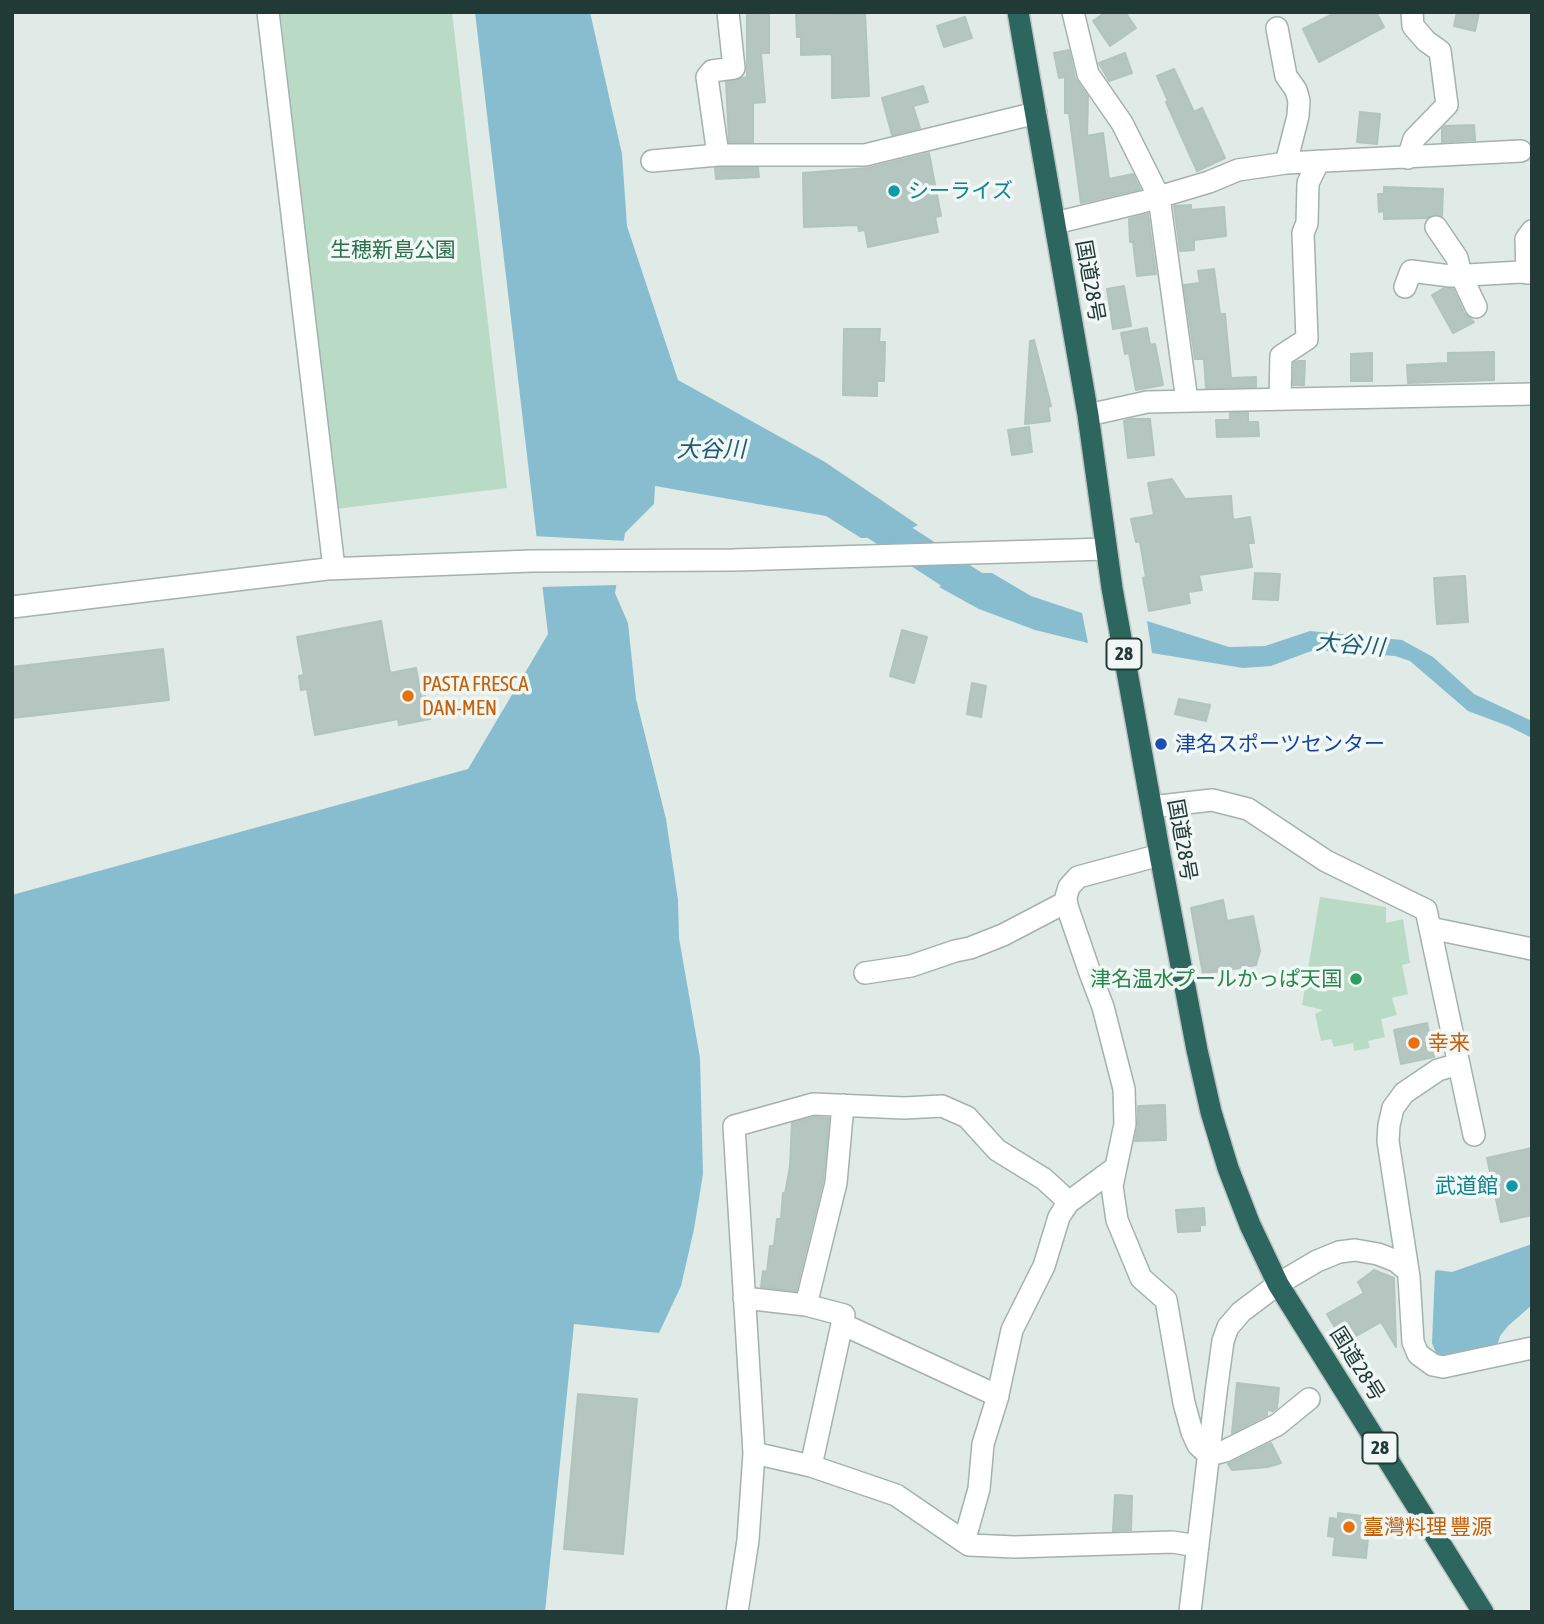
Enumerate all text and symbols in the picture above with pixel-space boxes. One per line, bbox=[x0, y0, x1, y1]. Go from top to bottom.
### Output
place label: シーライズ bbox=[908, 178, 1013, 204]
marker: シーライズ bbox=[886, 183, 902, 199]
park label: 生穂新島公園 bbox=[330, 237, 456, 263]
street label: 国道28号 bbox=[1070, 238, 1110, 324]
water label: 大谷川 bbox=[677, 436, 745, 464]
water label: 大谷川 bbox=[1314, 628, 1386, 662]
road number: 28 bbox=[1106, 638, 1142, 670]
place label: PASTA FRESCA DAN-MEN bbox=[422, 671, 529, 721]
marker: PASTA FRESCA DAN-MEN bbox=[400, 688, 416, 704]
place label: 津名スポーツセンター bbox=[1175, 731, 1385, 757]
marker: 津名スポーツセンター bbox=[1153, 736, 1169, 752]
street label: 国道28号 bbox=[1162, 797, 1202, 883]
place label: 津名温水プールかっぱ天国 bbox=[1090, 966, 1342, 992]
marker: 津名温水プールかっぱ天国 bbox=[1348, 971, 1364, 987]
place label: 幸来 bbox=[1428, 1030, 1470, 1056]
marker: 幸来 bbox=[1406, 1035, 1422, 1051]
place label: 武道館 bbox=[1435, 1173, 1498, 1199]
marker: 武道館 bbox=[1504, 1178, 1520, 1194]
street label: 国道28号 bbox=[1324, 1322, 1390, 1406]
road number: 28 bbox=[1362, 1432, 1398, 1464]
place label: 臺灣料理 豐源 bbox=[1363, 1514, 1492, 1540]
marker: 臺灣料理 豐源 bbox=[1341, 1519, 1357, 1535]

